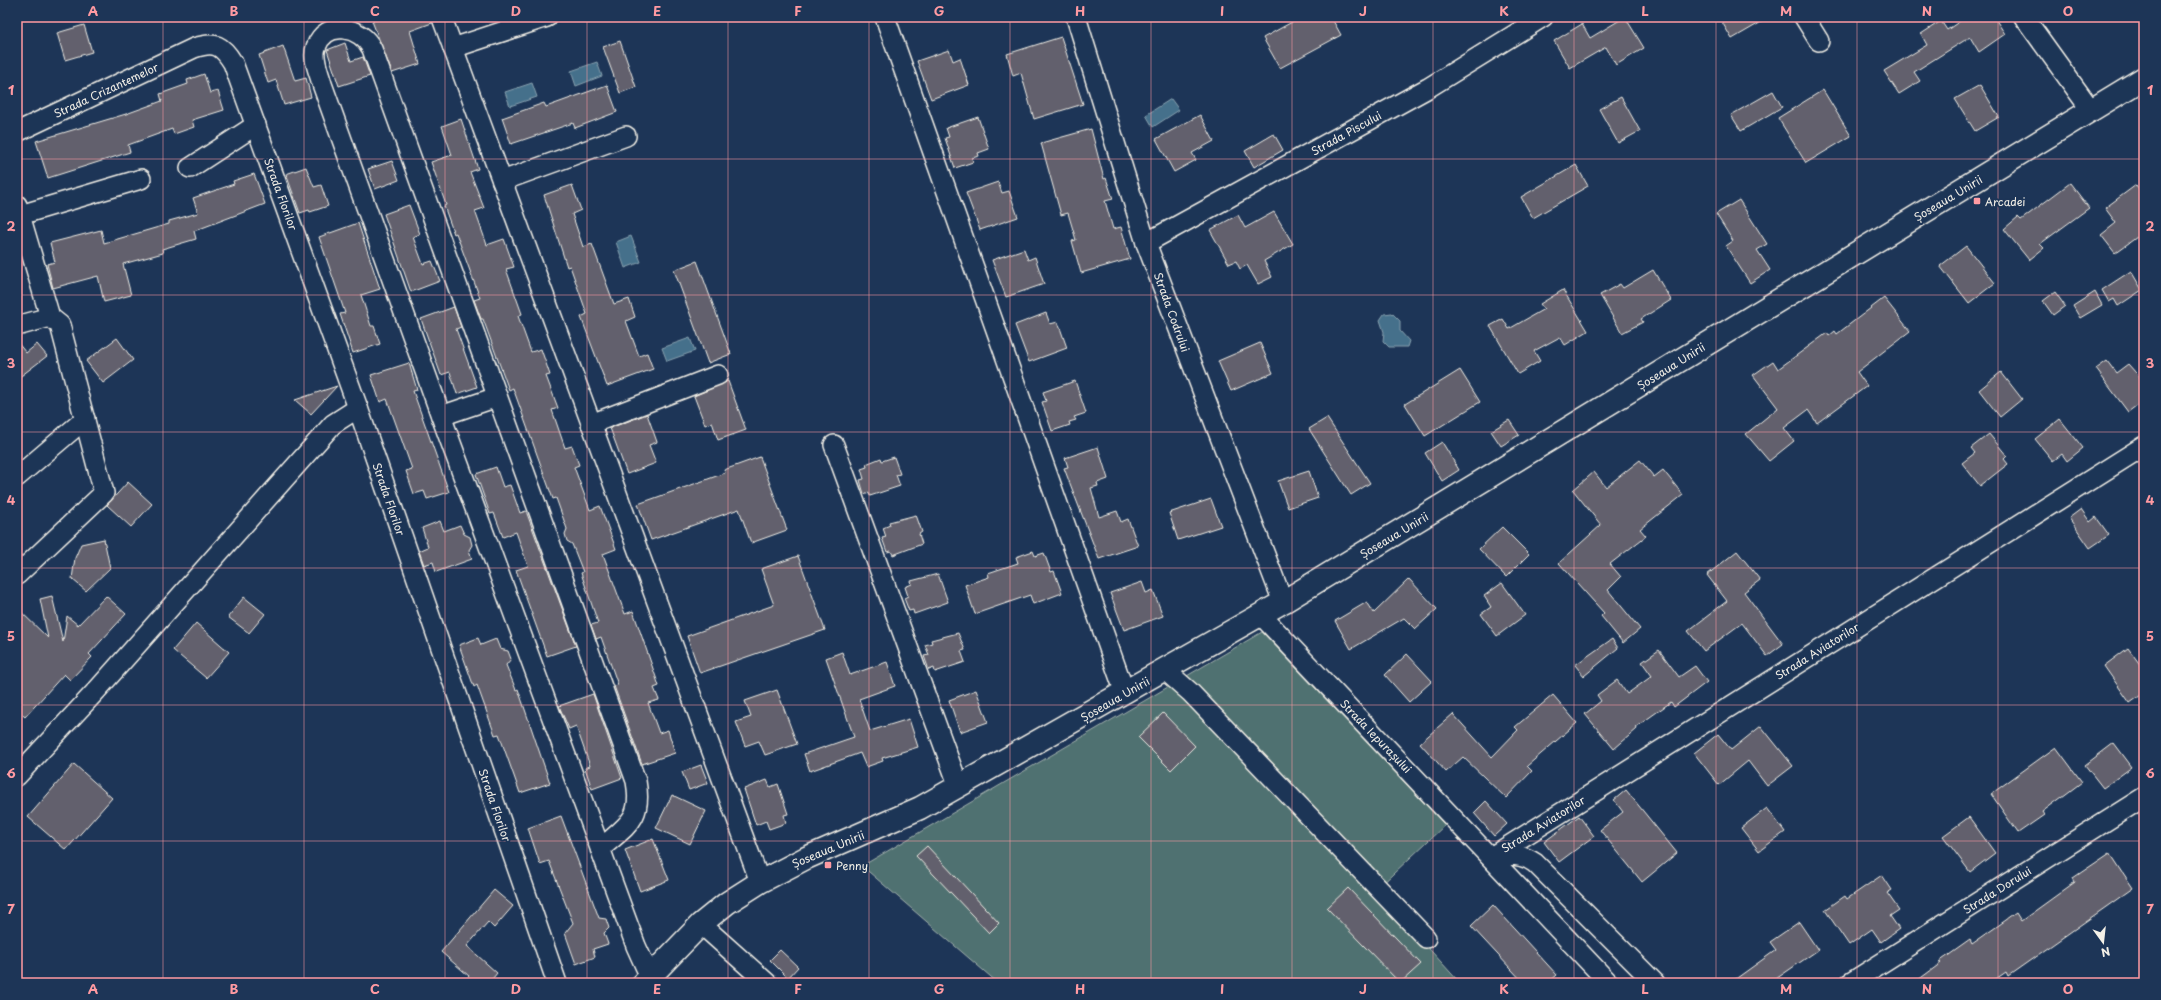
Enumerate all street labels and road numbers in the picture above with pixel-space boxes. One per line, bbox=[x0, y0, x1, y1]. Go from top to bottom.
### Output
street label: Strada Crizantemelor bbox=[51, 58, 162, 122]
street label: Strada Piscului bbox=[1308, 107, 1384, 159]
street label: Strada Florilor bbox=[260, 155, 302, 234]
street label: Șoseaua Unirii bbox=[1910, 171, 1986, 225]
street label: Strada Codrului bbox=[1150, 270, 1194, 354]
street label: Șoseaua Unirii bbox=[1634, 338, 1708, 394]
street label: Strada Florilor bbox=[369, 460, 410, 539]
street label: Șoseaua Unirii bbox=[1356, 508, 1432, 562]
street label: Strada Aviatorilor bbox=[1772, 618, 1863, 684]
street label: Șoseaua Unirii bbox=[1077, 672, 1153, 726]
street label: Strada Iepurașului bbox=[1336, 695, 1416, 777]
street label: Strada Florilor bbox=[475, 766, 516, 845]
street label: Strada Aviatorilor bbox=[1498, 791, 1589, 857]
street label: Șoseaua Unirii bbox=[789, 826, 867, 872]
street label: Strada Dorului bbox=[1959, 862, 2035, 918]

